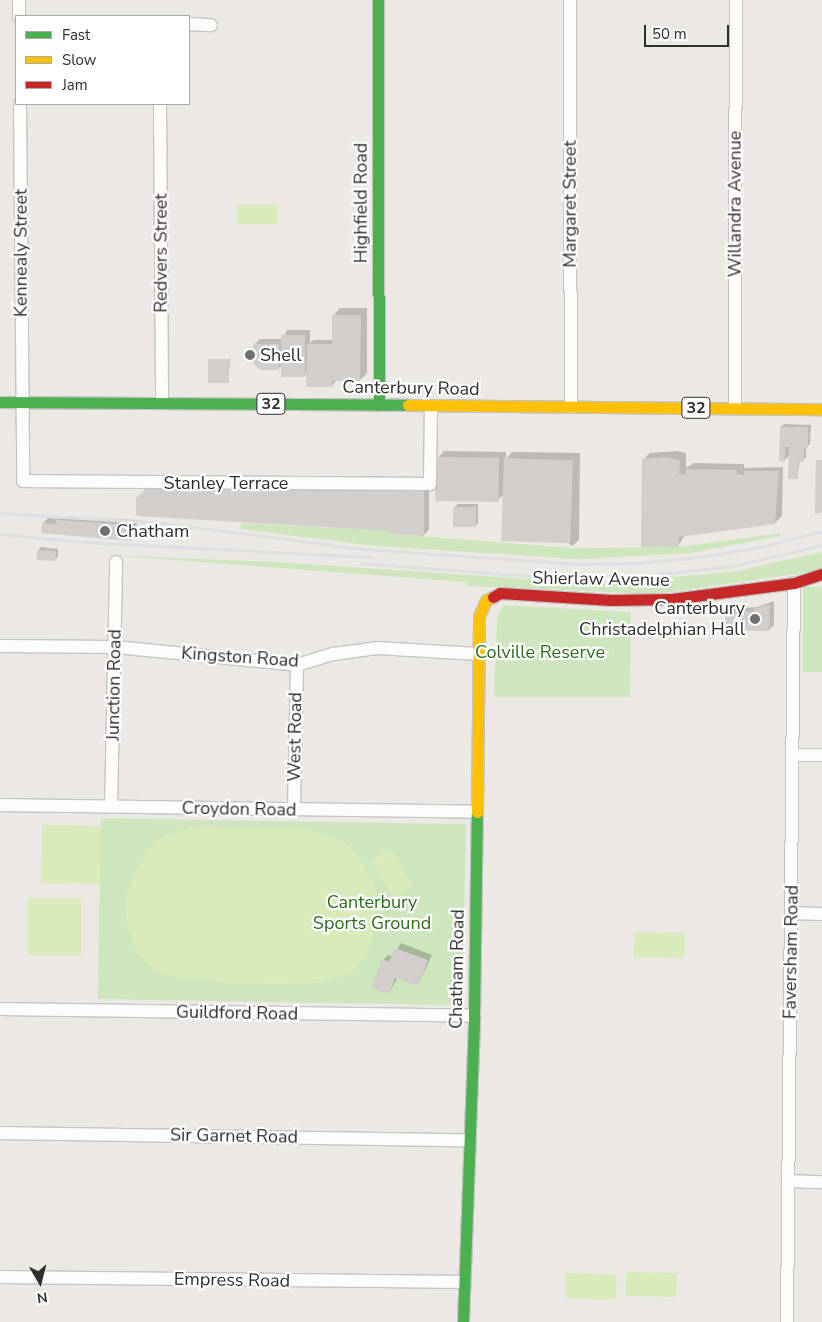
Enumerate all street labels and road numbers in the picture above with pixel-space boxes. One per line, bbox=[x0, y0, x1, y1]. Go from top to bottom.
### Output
street label: Willandra Avenue bbox=[724, 131, 746, 277]
street label: Margaret Street bbox=[559, 140, 581, 268]
street label: Highfield Road bbox=[350, 143, 372, 263]
street label: Kennealy Street bbox=[10, 189, 32, 317]
street label: Redvers Street bbox=[150, 193, 172, 313]
street label: Canterbury Road bbox=[342, 376, 480, 400]
road number: 32 bbox=[256, 390, 286, 418]
road number: 32 bbox=[681, 394, 711, 422]
street label: Stanley Terrace bbox=[164, 472, 288, 494]
street label: Shierlaw Avenue bbox=[532, 567, 670, 591]
street label: Junction Road bbox=[102, 629, 126, 741]
street label: Kingston Road bbox=[181, 642, 299, 672]
street label: West Road bbox=[283, 692, 307, 782]
street label: Croydon Road bbox=[181, 797, 297, 821]
street label: Faversham Road bbox=[779, 885, 803, 1019]
street label: Chatham Road bbox=[445, 909, 469, 1029]
street label: Guildford Road bbox=[176, 1001, 298, 1025]
street label: Sir Garnet Road bbox=[170, 1124, 298, 1148]
street label: Empress Road bbox=[174, 1268, 290, 1292]

